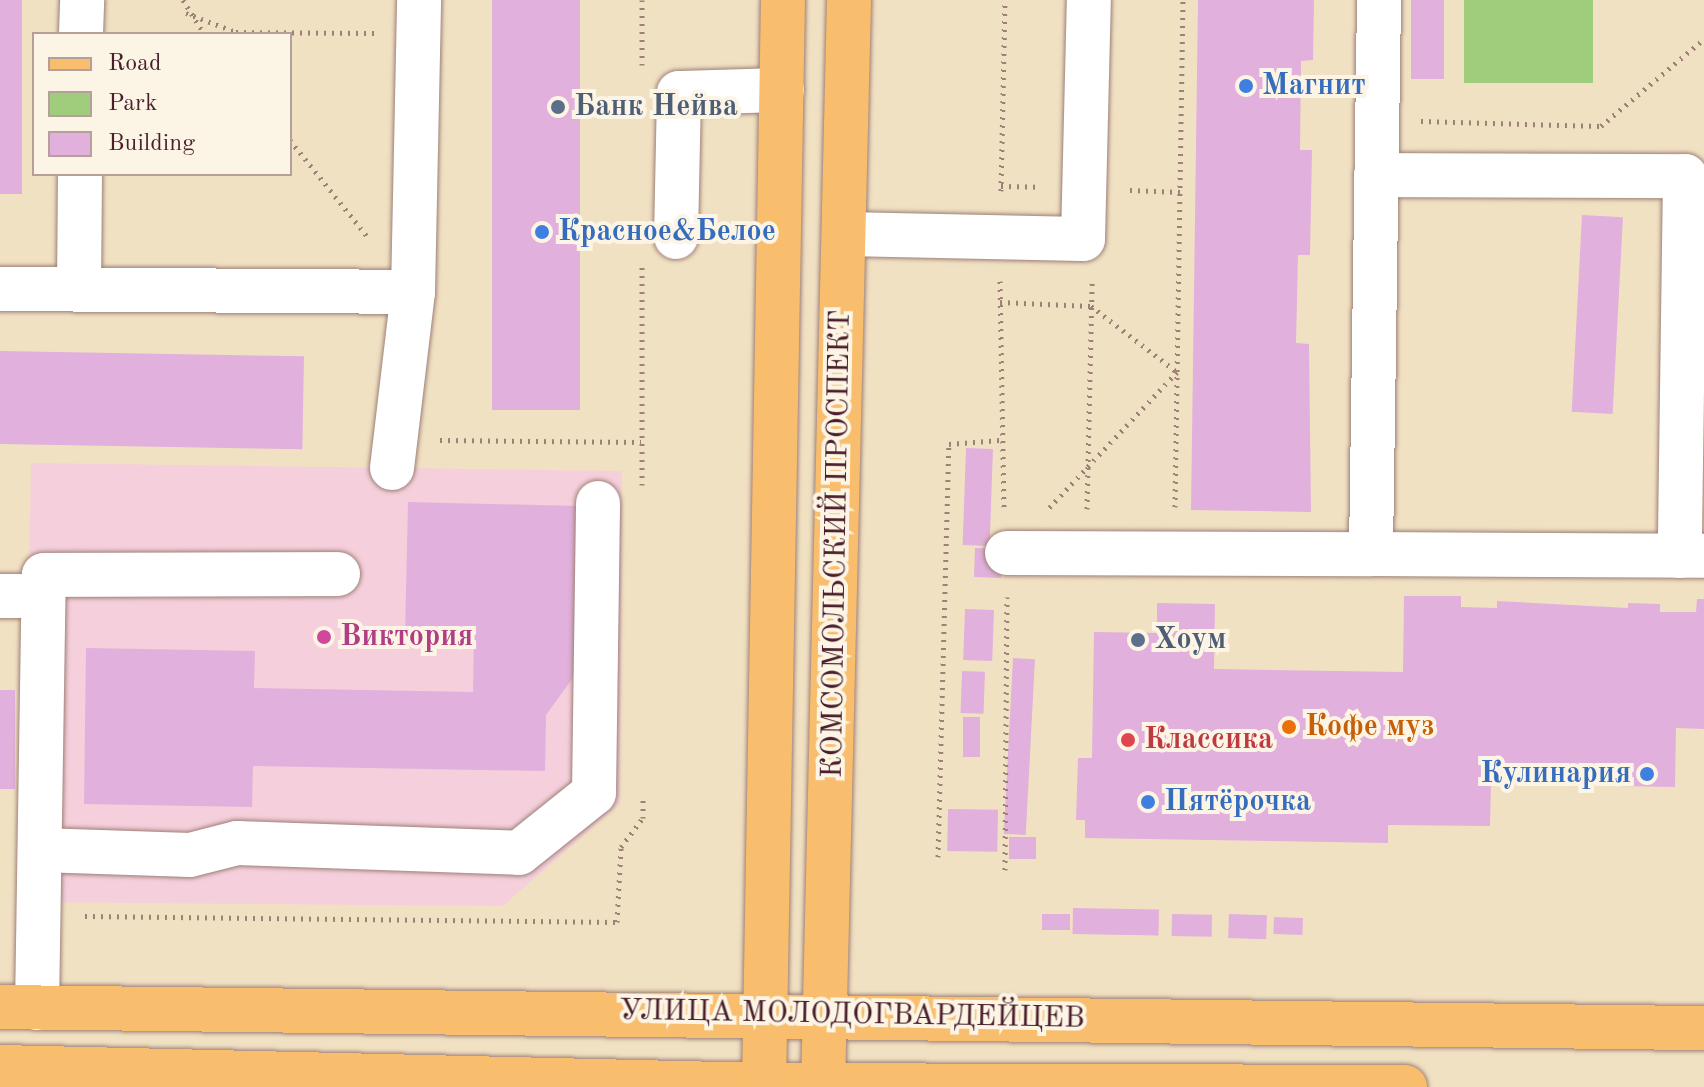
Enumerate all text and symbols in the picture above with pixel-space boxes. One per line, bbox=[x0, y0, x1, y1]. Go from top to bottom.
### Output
legend bbox=[32, 32, 292, 176]
text: Road bbox=[108, 52, 161, 76]
place label: Магнит bbox=[1262, 68, 1366, 104]
marker: Магнит bbox=[1237, 77, 1255, 95]
place label: Банк Нейва bbox=[574, 89, 738, 125]
text: Park bbox=[108, 92, 157, 116]
marker: Банк Нейва bbox=[549, 98, 567, 116]
text: Building bbox=[108, 132, 195, 156]
place label: Красное&Белое bbox=[558, 214, 776, 250]
marker: Красное&Белое bbox=[533, 223, 551, 241]
street label: КОМСОМОЛЬСКИЙ ПРОСПЕКТ bbox=[815, 310, 859, 778]
place label: Виктория bbox=[340, 619, 473, 655]
place label: Хоум bbox=[1154, 622, 1227, 658]
marker: Виктория bbox=[315, 628, 333, 646]
marker: Хоум bbox=[1129, 631, 1147, 649]
place label: Кофе муз bbox=[1305, 709, 1434, 745]
marker: Кофе муз bbox=[1280, 718, 1298, 736]
place label: Классика bbox=[1144, 722, 1273, 758]
marker: Классика bbox=[1119, 731, 1137, 749]
place label: Кулинария bbox=[1480, 756, 1631, 792]
marker: Кулинария bbox=[1638, 765, 1656, 783]
place label: Пятёрочка bbox=[1164, 784, 1311, 820]
marker: Пятёрочка bbox=[1139, 793, 1157, 811]
street label: УЛИЦА МОЛОДОГВАРДЕЙЦЕВ bbox=[619, 993, 1085, 1037]

